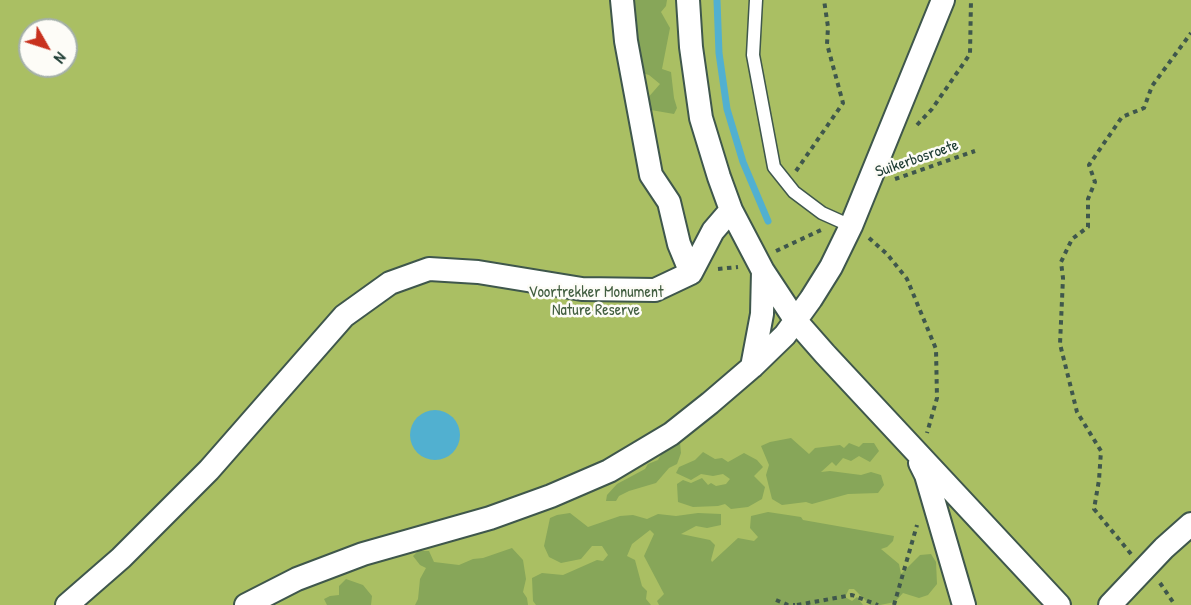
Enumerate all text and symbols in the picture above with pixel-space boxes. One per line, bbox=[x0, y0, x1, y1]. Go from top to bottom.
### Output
north arrow bbox=[18, 18, 78, 78]
text: N bbox=[49, 48, 72, 68]
street label: Suikerbosroete bbox=[873, 136, 961, 182]
park label: Voortrekker Monument Nature Reserve bbox=[528, 283, 664, 321]

